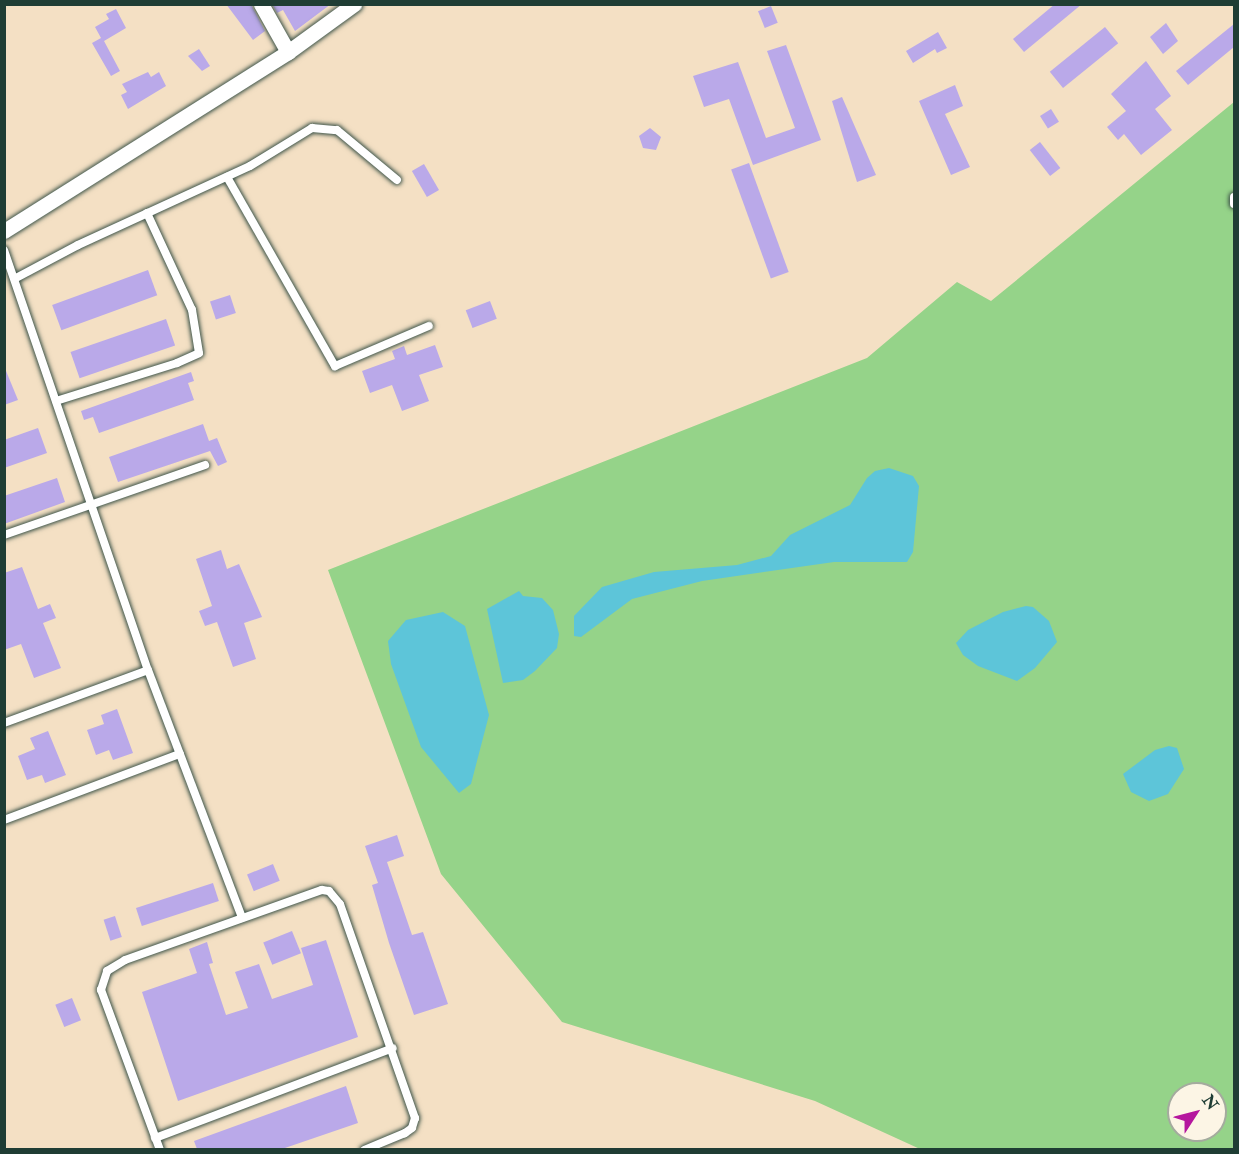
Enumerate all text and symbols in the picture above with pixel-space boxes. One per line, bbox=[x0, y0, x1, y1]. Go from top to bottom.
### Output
north arrow bbox=[1167, 1082, 1227, 1142]
text: N bbox=[1198, 1091, 1222, 1114]

